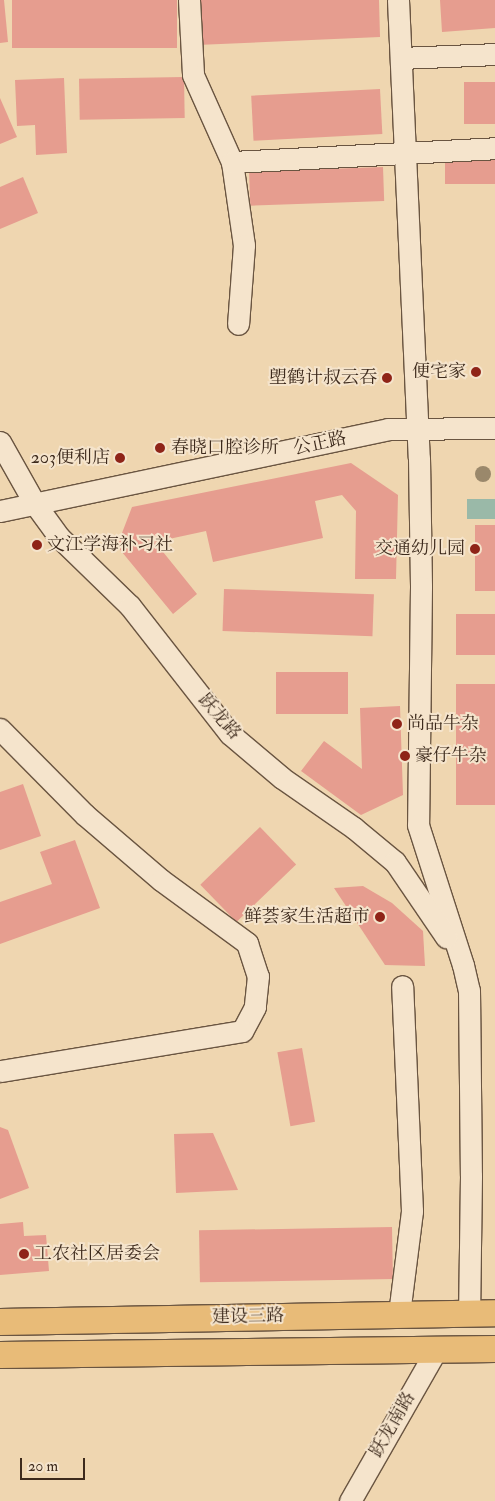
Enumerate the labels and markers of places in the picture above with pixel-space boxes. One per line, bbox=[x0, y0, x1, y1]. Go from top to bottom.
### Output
place label: 便宅家 bbox=[412, 361, 466, 383]
marker: 便宅家 bbox=[470, 366, 482, 378]
place label: 塱鹤计叔云吞 bbox=[269, 367, 377, 389]
marker: 塱鹤计叔云吞 bbox=[381, 372, 393, 384]
place label: 春晓口腔诊所 bbox=[171, 437, 279, 459]
marker: 春晓口腔诊所 bbox=[153, 441, 167, 455]
place label: 203便利店 bbox=[31, 447, 110, 469]
marker: 203便利店 bbox=[114, 452, 126, 464]
place label: 文江学海补习社 bbox=[47, 534, 173, 556]
place label: 交通幼儿园 bbox=[375, 538, 465, 560]
marker: 文江学海补习社 bbox=[31, 539, 43, 551]
marker: 交通幼儿园 bbox=[469, 543, 481, 555]
place label: 尚品牛杂 bbox=[407, 713, 479, 735]
marker: 尚品牛杂 bbox=[391, 718, 403, 730]
place label: 豪仔牛杂 bbox=[415, 745, 487, 767]
marker: 豪仔牛杂 bbox=[399, 750, 411, 762]
place label: 鲜荟家生活超市 bbox=[244, 906, 370, 928]
marker: 鲜荟家生活超市 bbox=[374, 911, 386, 923]
place label: 工农社区居委会 bbox=[34, 1243, 160, 1265]
marker: 工农社区居委会 bbox=[18, 1248, 30, 1260]

